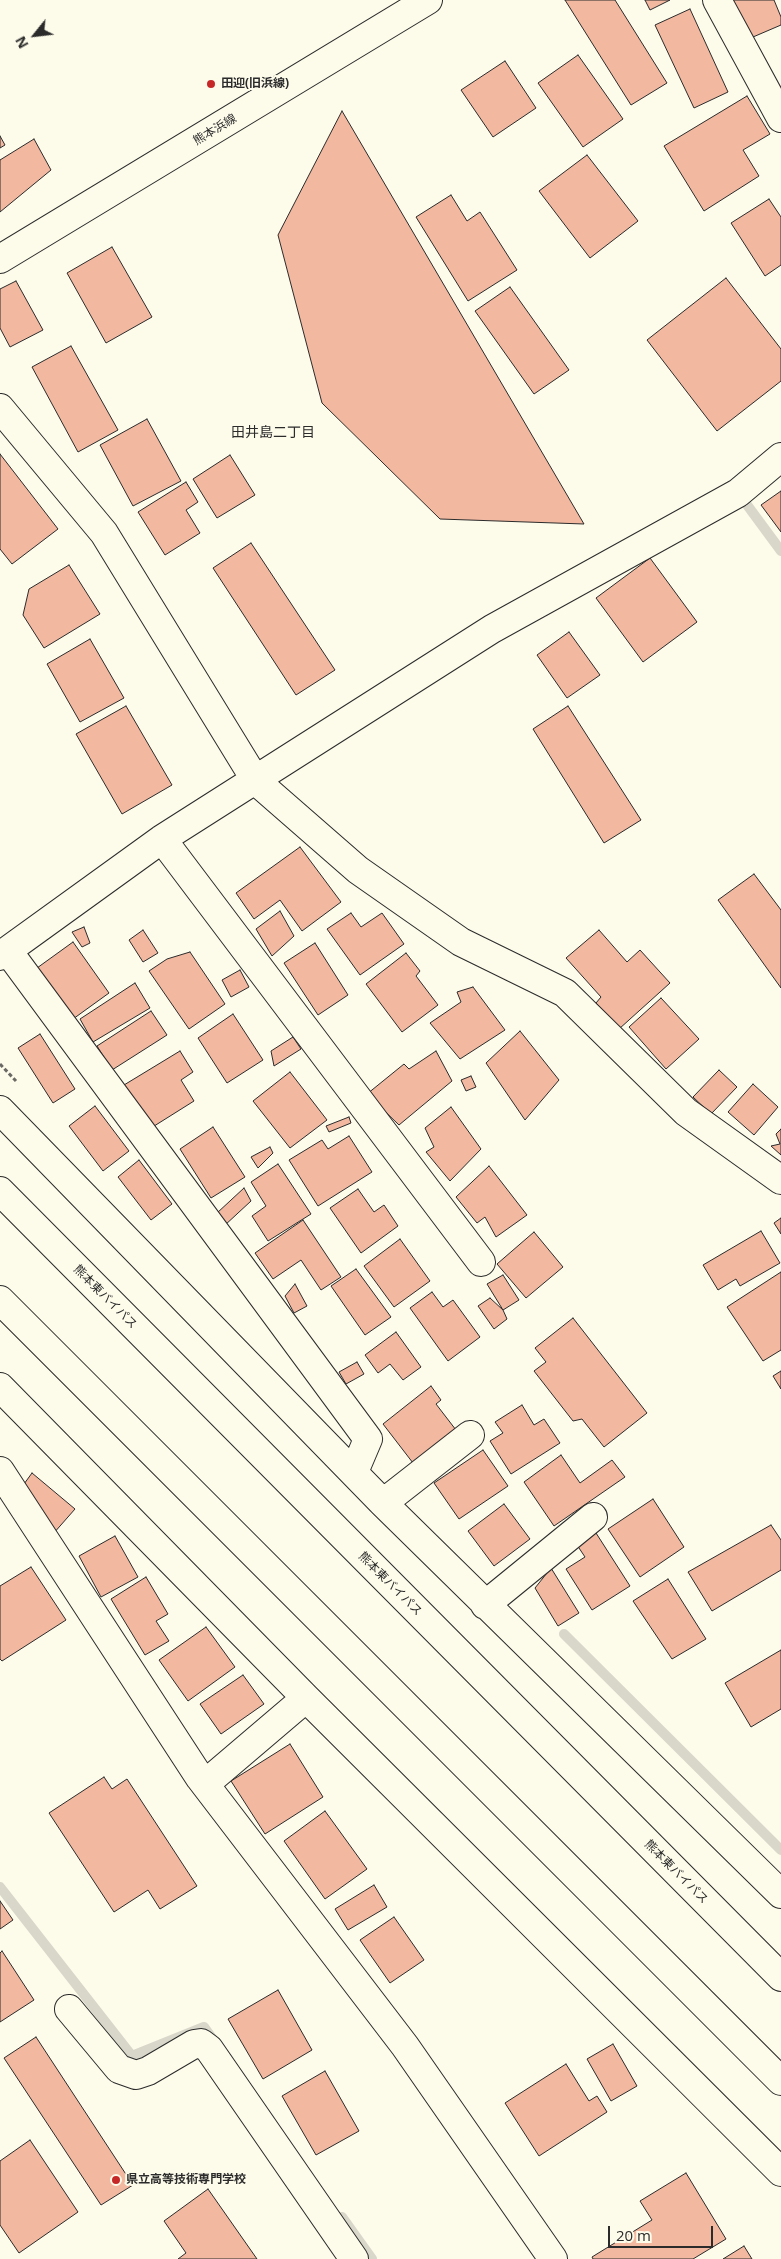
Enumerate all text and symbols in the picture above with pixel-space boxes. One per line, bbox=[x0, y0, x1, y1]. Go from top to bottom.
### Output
north arrow bbox=[10, 10, 60, 60]
text: N bbox=[10, 33, 33, 52]
place label: 田迎(旧浜線) bbox=[221, 77, 289, 91]
marker: 田迎(旧浜線) bbox=[205, 78, 217, 90]
street label: 熊本浜線 bbox=[191, 111, 239, 149]
district label: 田井島二丁目 bbox=[231, 425, 315, 441]
street label: 熊本東バイパス bbox=[70, 1262, 140, 1332]
street label: 熊本東バイパス bbox=[355, 1549, 425, 1619]
street label: 熊本東バイパス bbox=[641, 1837, 711, 1907]
place label: 県立高等技術専門学校 bbox=[126, 2173, 246, 2187]
marker: 県立高等技術専門学校 bbox=[110, 2174, 122, 2186]
scale bar bbox=[611, 2216, 716, 2248]
text: 20 m bbox=[616, 2225, 651, 2245]

